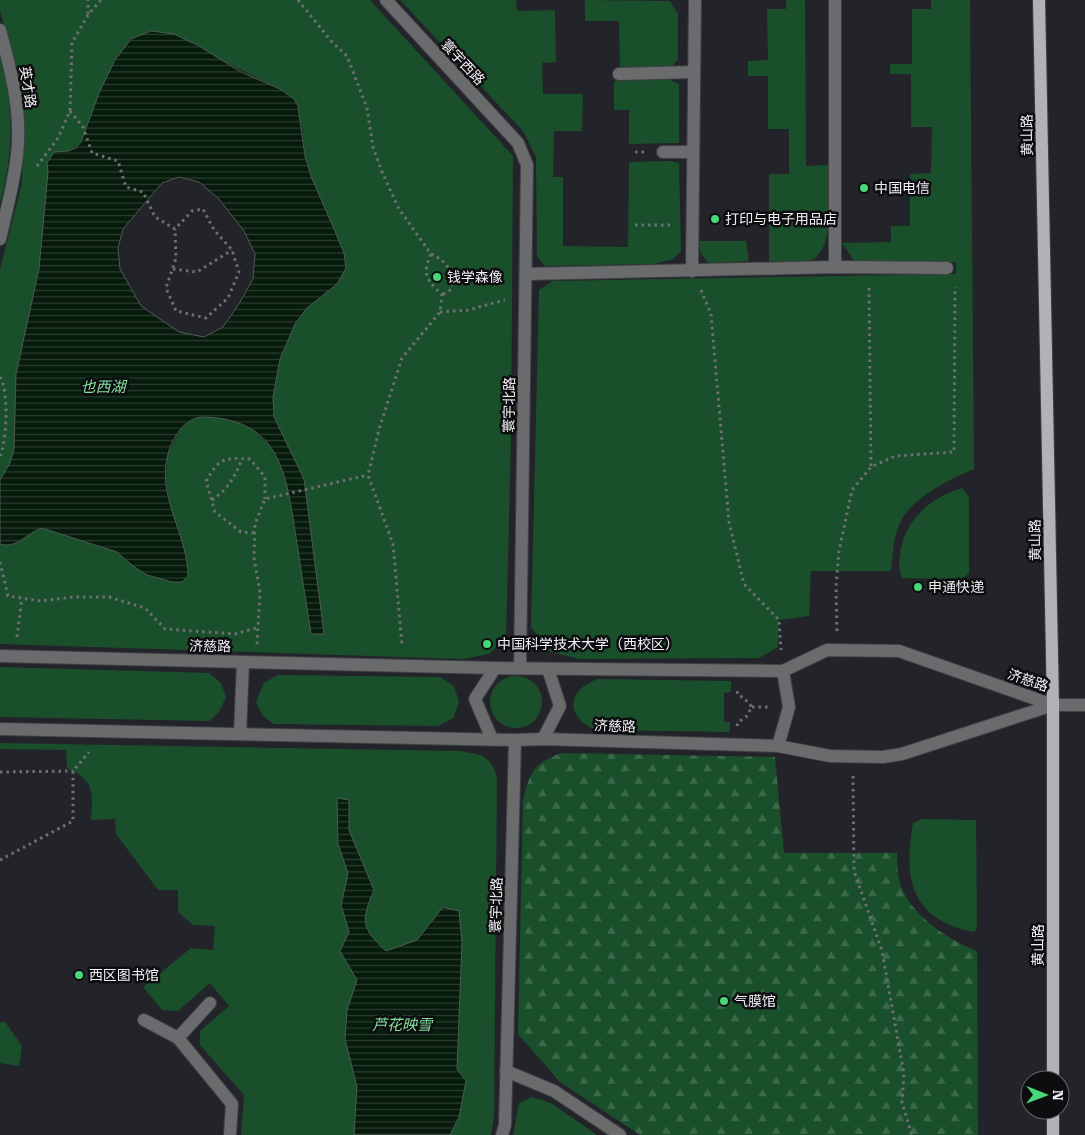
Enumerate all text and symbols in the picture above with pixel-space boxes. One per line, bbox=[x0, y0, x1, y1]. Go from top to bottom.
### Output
street label: 寰宇西路 bbox=[438, 36, 488, 88]
street label: 英才路 bbox=[17, 65, 39, 109]
street label: 黄山路 bbox=[1019, 114, 1035, 156]
place label: 中国电信 bbox=[874, 180, 930, 196]
marker: 中国电信 bbox=[858, 182, 870, 194]
place label: 打印与电子用品店 bbox=[725, 211, 837, 227]
marker: 打印与电子用品店 bbox=[709, 213, 721, 225]
place label: 钱学森像 bbox=[447, 269, 503, 285]
marker: 钱学森像 bbox=[431, 271, 443, 283]
street label: 寰宇北路 bbox=[501, 377, 517, 433]
water label: 也西湖 bbox=[80, 378, 127, 396]
street label: 黄山路 bbox=[1027, 519, 1043, 561]
place label: 申通快递 bbox=[928, 579, 984, 595]
marker: 申通快递 bbox=[912, 581, 924, 593]
place label: 中国科学技术大学（西校区） bbox=[497, 636, 679, 652]
street label: 济慈路 bbox=[189, 638, 231, 654]
marker: 中国科学技术大学（西校区） bbox=[481, 638, 493, 650]
street label: 济慈路 bbox=[1006, 666, 1050, 694]
street label: 济慈路 bbox=[594, 717, 636, 735]
street label: 寰宇北路 bbox=[487, 877, 505, 933]
street label: 黄山路 bbox=[1030, 924, 1046, 966]
place label: 西区图书馆 bbox=[89, 967, 159, 983]
marker: 西区图书馆 bbox=[73, 969, 85, 981]
place label: 气膜馆 bbox=[734, 993, 776, 1009]
marker: 气膜馆 bbox=[718, 995, 730, 1007]
water label: 芦花映雪 bbox=[372, 1016, 434, 1034]
north arrow bbox=[1020, 1070, 1070, 1120]
text: N bbox=[1050, 1090, 1066, 1101]

